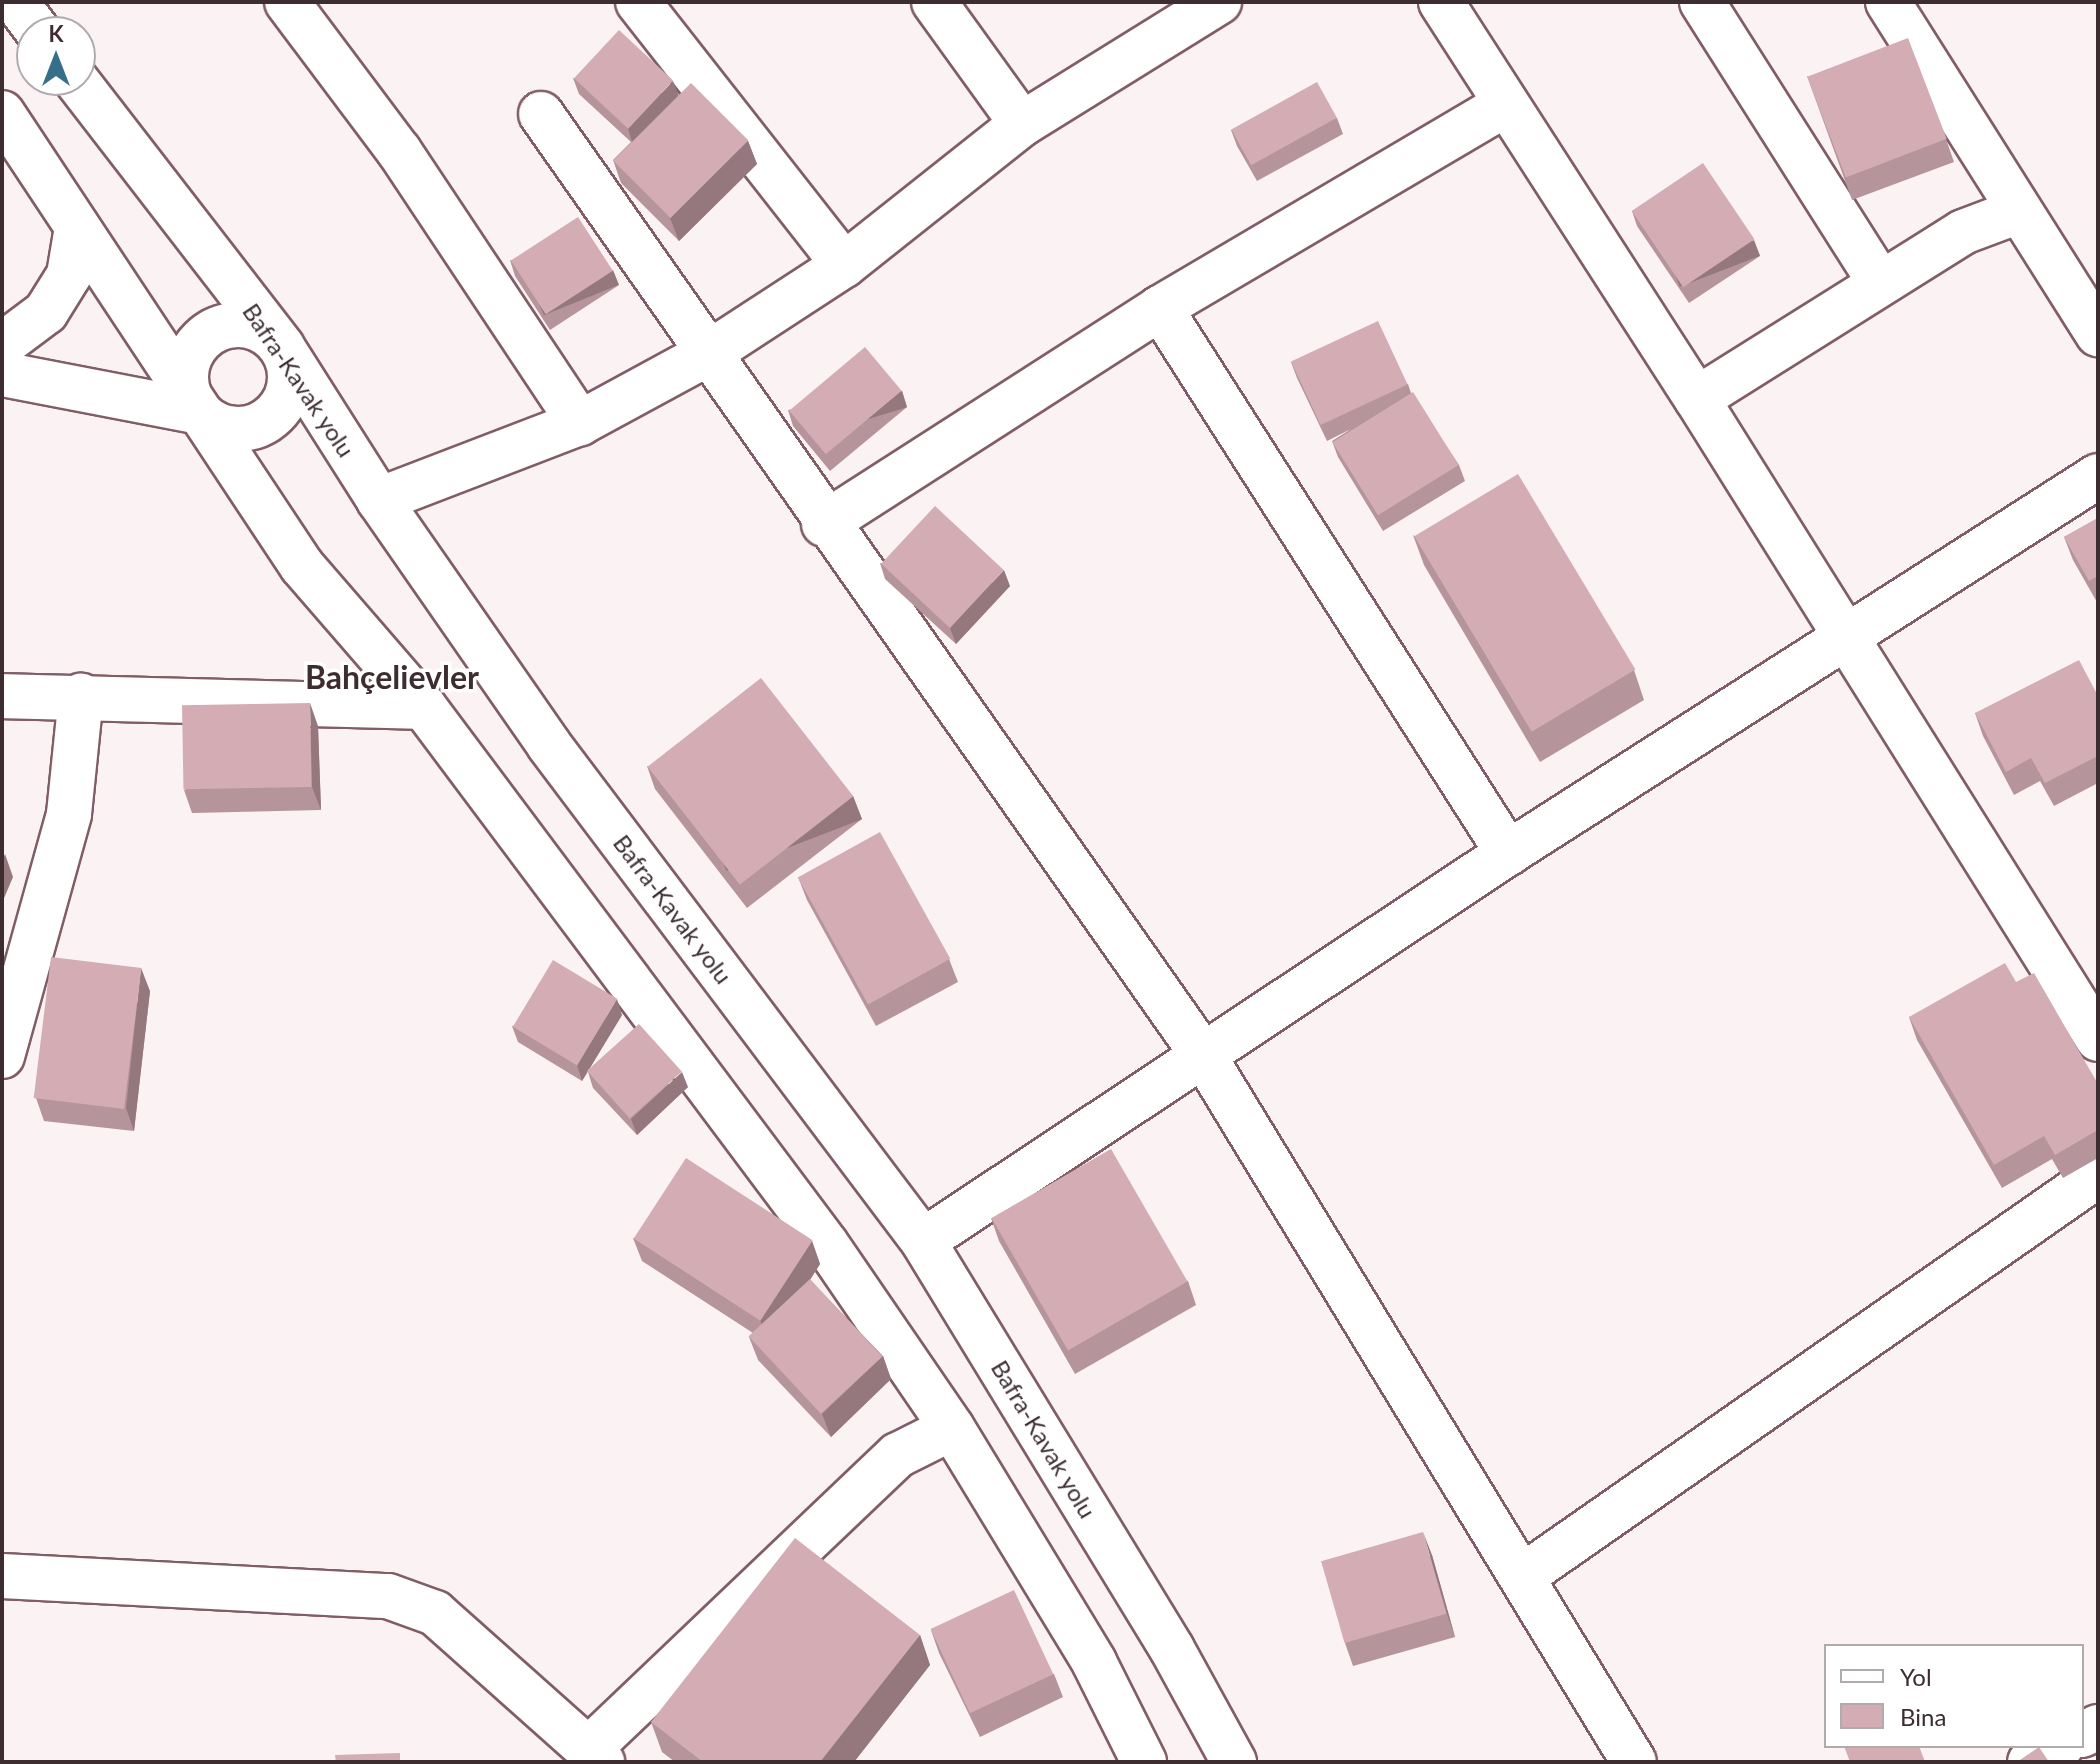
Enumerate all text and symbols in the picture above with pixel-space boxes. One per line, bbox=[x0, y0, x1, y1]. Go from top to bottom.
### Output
north arrow bbox=[16, 16, 96, 96]
text: K bbox=[48, 20, 64, 47]
street label: Bafra-Kavak yolu bbox=[237, 298, 361, 462]
district label: Bahçelievler bbox=[305, 658, 479, 696]
street label: Bafra-Kavak yolu bbox=[608, 829, 738, 989]
street label: Bafra-Kavak yolu bbox=[985, 1355, 1103, 1523]
legend bbox=[1824, 1644, 2084, 1748]
text: Yol bbox=[1900, 1662, 1932, 1691]
text: Bina bbox=[1900, 1702, 1946, 1731]

